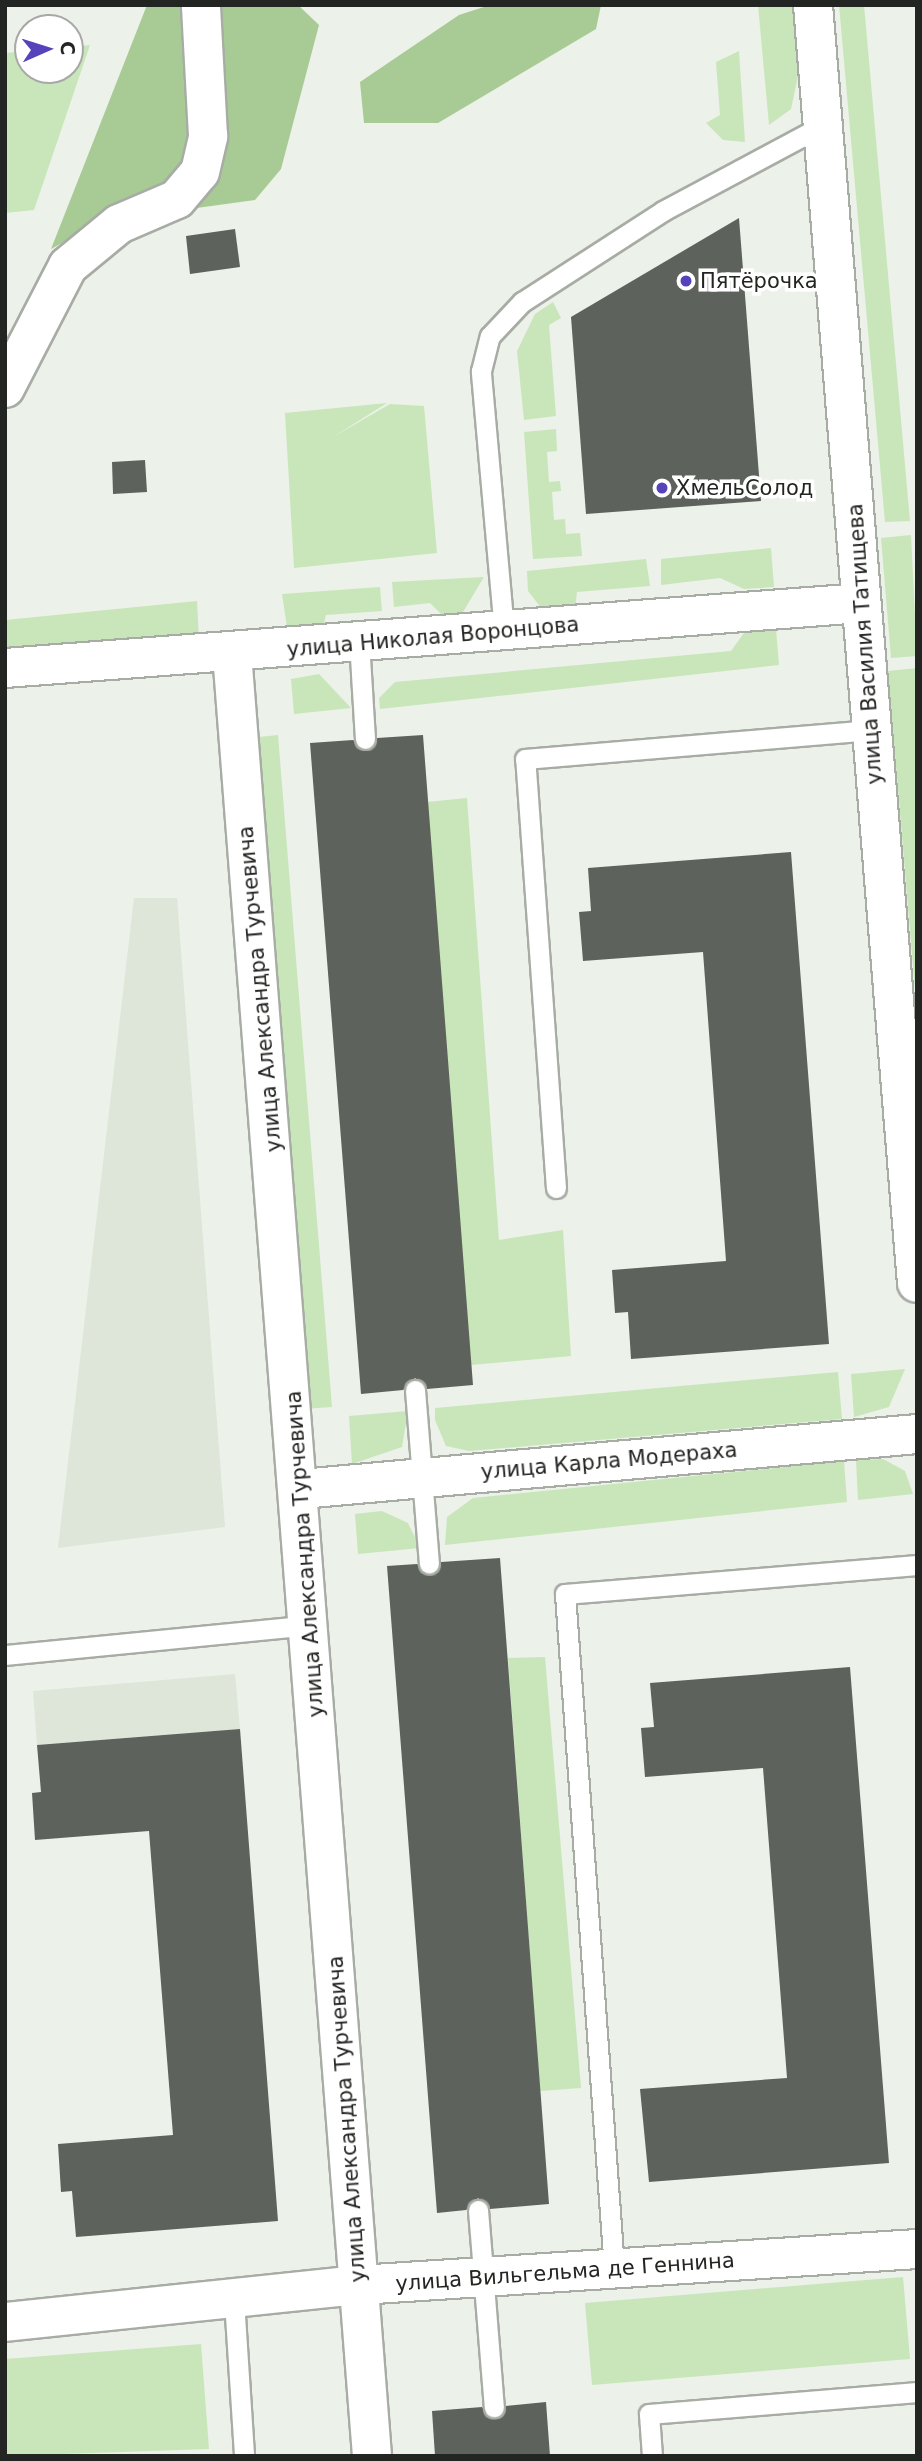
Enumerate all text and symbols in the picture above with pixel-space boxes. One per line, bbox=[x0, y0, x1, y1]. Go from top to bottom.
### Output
north arrow bbox=[14, 14, 84, 84]
text: С bbox=[57, 40, 79, 56]
place label: Пятёрочка bbox=[700, 268, 818, 294]
marker: Пятёрочка bbox=[678, 273, 694, 289]
place label: ХмельСолод bbox=[676, 475, 813, 501]
marker: ХмельСолод bbox=[654, 480, 670, 496]
street label: улица Василия Татищева bbox=[843, 503, 887, 785]
street label: улица Николая Воронцова bbox=[286, 612, 580, 662]
street label: улица Александра Турчевича bbox=[233, 825, 287, 1153]
street label: улица Александра Турчевича bbox=[281, 1390, 329, 1718]
street label: улица Карла Модераха bbox=[480, 1437, 738, 1485]
street label: улица Александра Турчевича bbox=[323, 1955, 371, 2283]
street label: улица Вильгельма де Геннина bbox=[395, 2248, 735, 2296]

